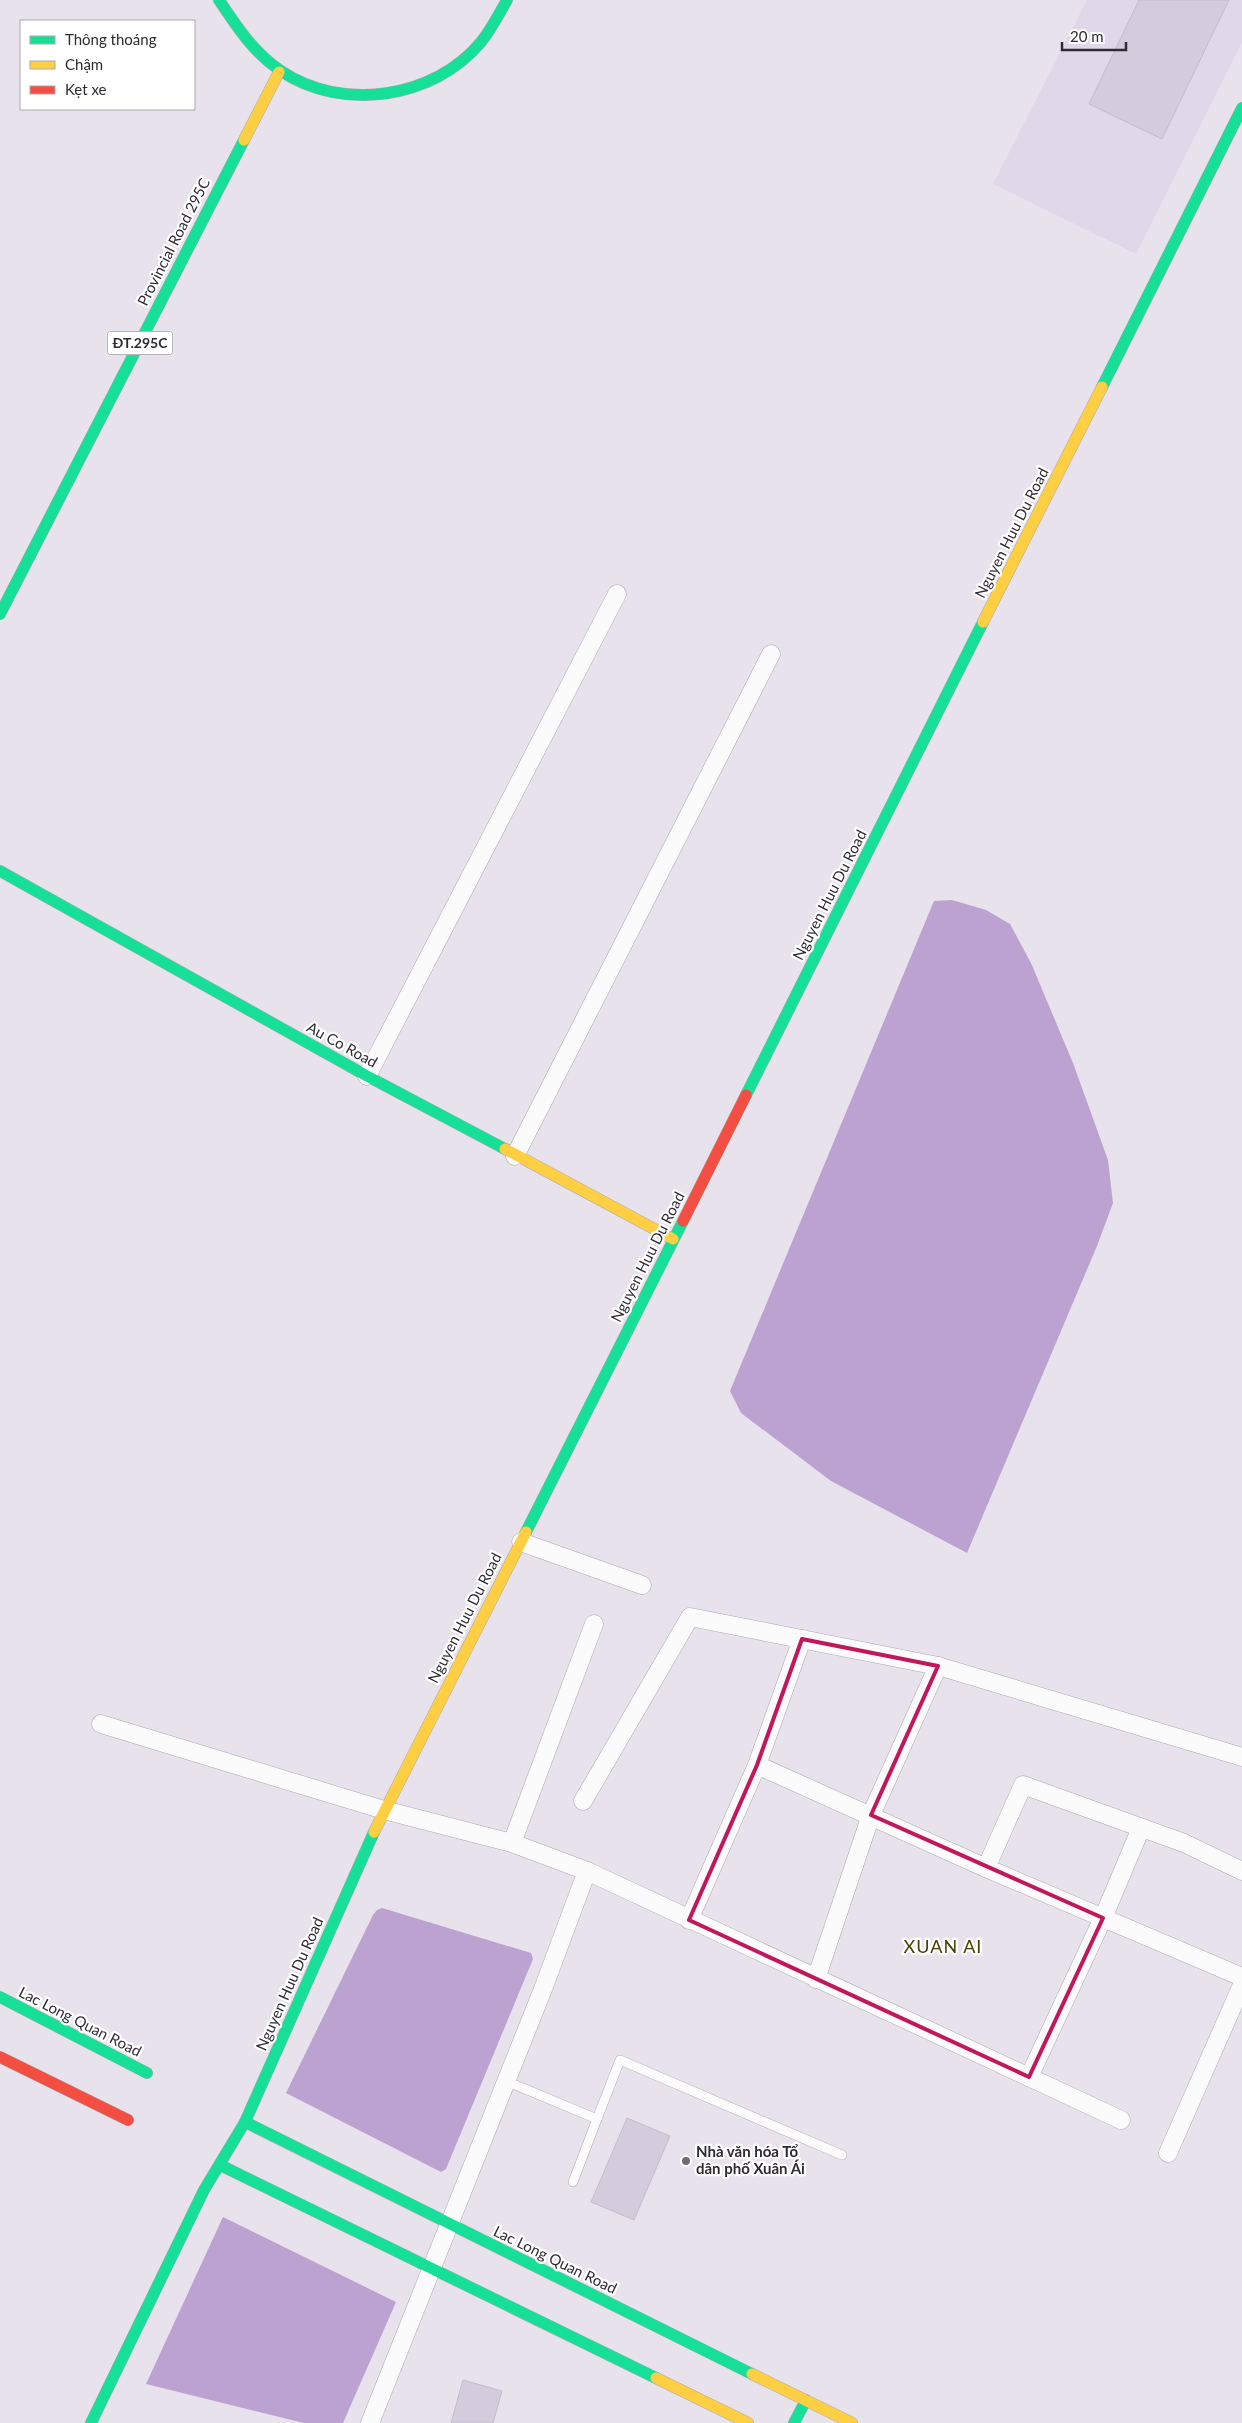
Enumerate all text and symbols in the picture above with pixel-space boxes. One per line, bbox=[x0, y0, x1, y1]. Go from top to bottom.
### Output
legend bbox=[20, 20, 195, 110]
scale bar bbox=[1062, 20, 1126, 52]
text: 20 m bbox=[1070, 27, 1104, 45]
text: Thông thoáng bbox=[65, 30, 157, 48]
text: Chậm bbox=[65, 55, 103, 73]
text: Kẹt xe bbox=[65, 80, 107, 98]
street label: Provincial Road 295C bbox=[133, 175, 213, 308]
road number: ĐT.295C bbox=[108, 332, 172, 354]
street label: Nguyen Huu Du Road bbox=[970, 464, 1052, 601]
street label: Nguyen Huu Du Road bbox=[788, 826, 870, 963]
street label: Au Co Road bbox=[304, 1017, 381, 1071]
street label: Nguyen Huu Du Road bbox=[606, 1188, 688, 1325]
street label: Nguyen Huu Du Road bbox=[423, 1549, 505, 1686]
street label: Nguyen Huu Du Road bbox=[252, 1914, 327, 2053]
district label: XUAN AI bbox=[904, 1935, 982, 1957]
street label: Lac Long Quan Road bbox=[16, 1982, 145, 2060]
place label: Nhà văn hóa Tổ dân phố Xuân Ái bbox=[696, 2142, 805, 2177]
marker: Nhà văn hóa Tổ dân phố Xuân Ái bbox=[680, 2155, 692, 2167]
street label: Lac Long Quan Road bbox=[491, 2221, 620, 2297]

